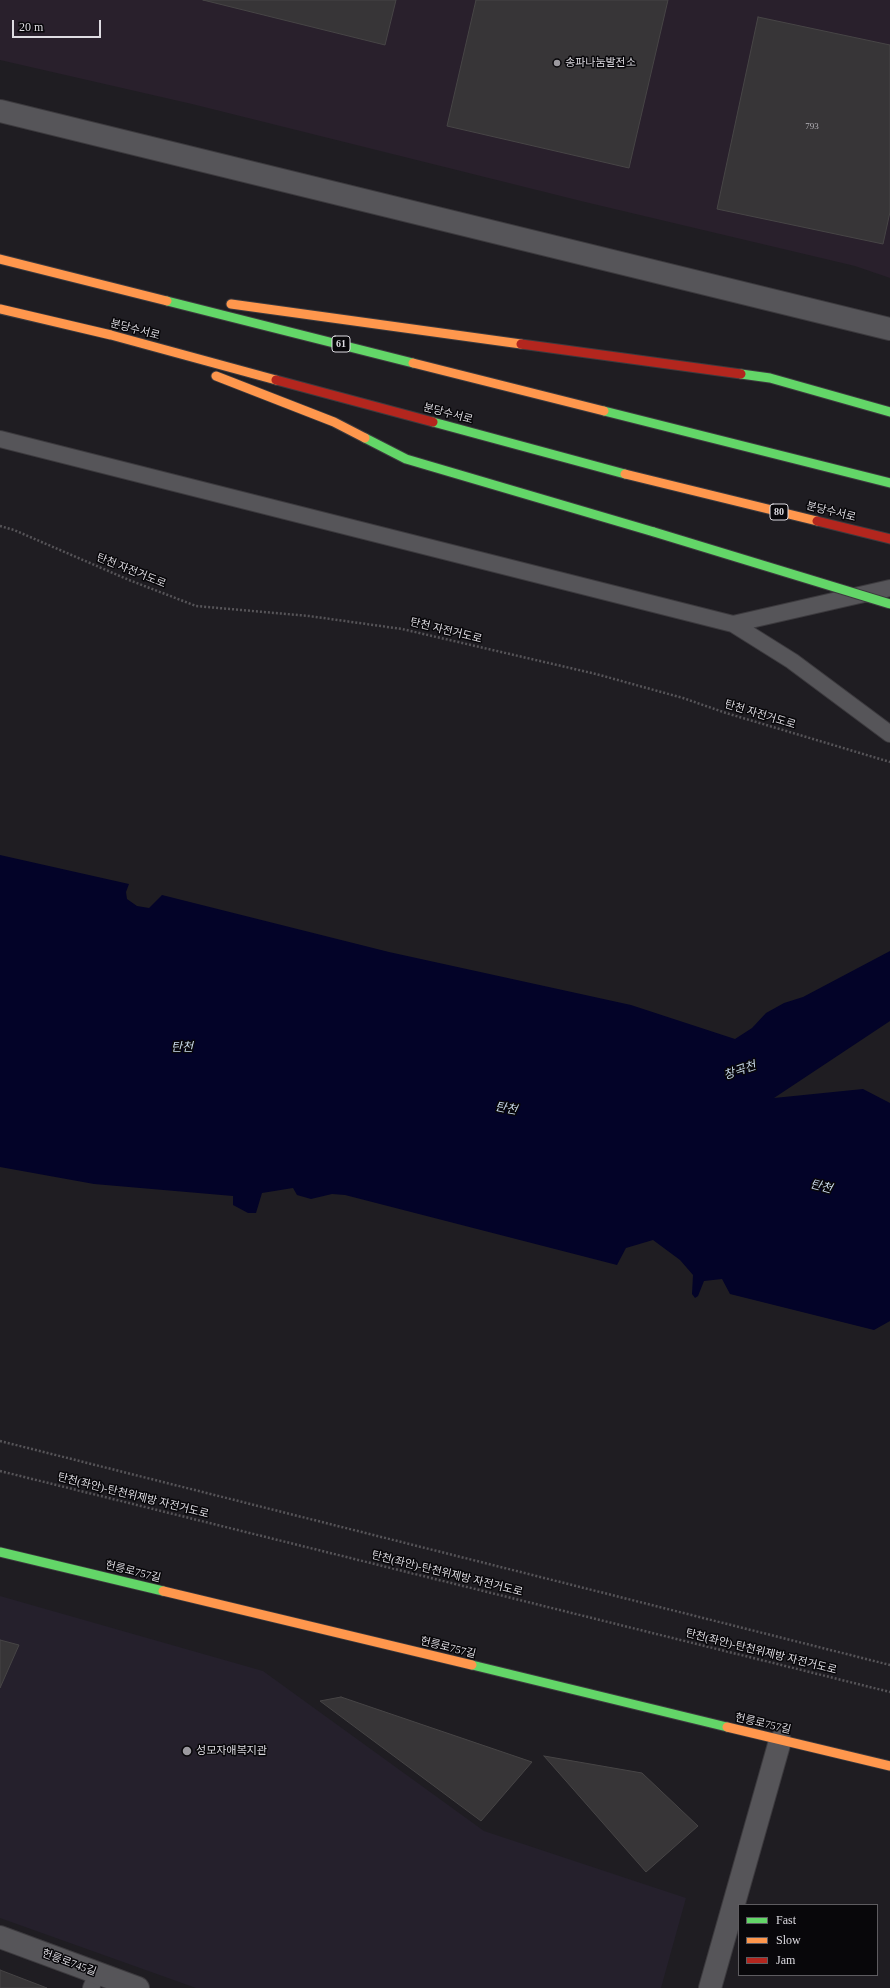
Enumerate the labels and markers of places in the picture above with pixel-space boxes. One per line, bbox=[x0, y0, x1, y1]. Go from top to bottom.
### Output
place label: 송파나눔발전소 bbox=[565, 56, 636, 70]
marker: 송파나눔발전소 bbox=[552, 58, 562, 68]
place label: 성모자애복지관 bbox=[196, 1744, 267, 1758]
marker: 성모자애복지관 bbox=[181, 1745, 193, 1757]

